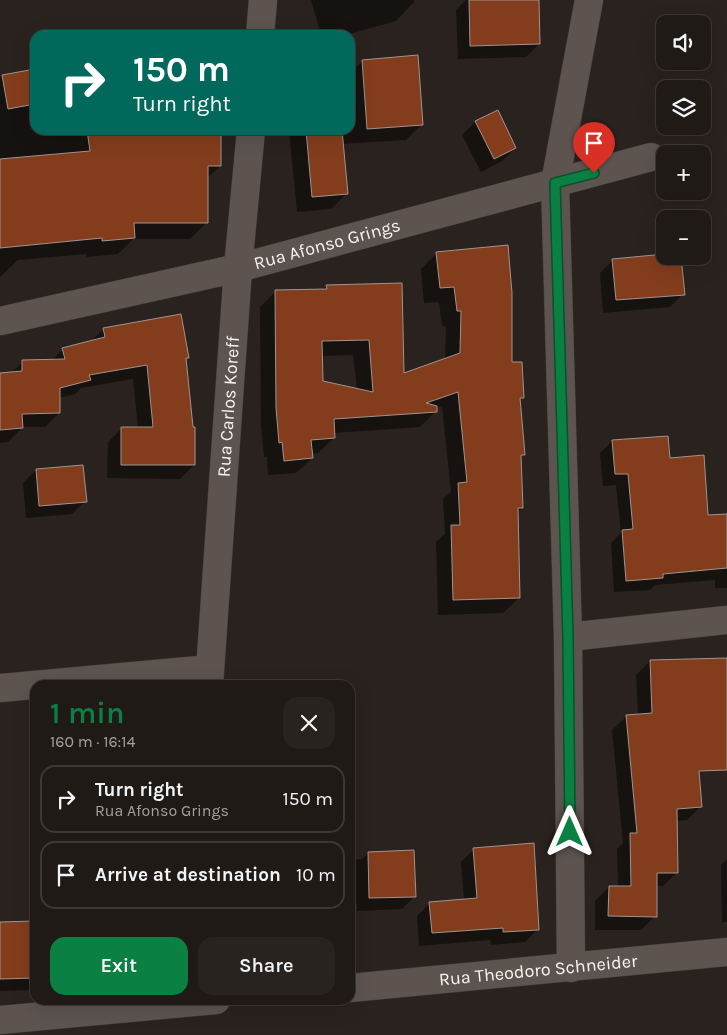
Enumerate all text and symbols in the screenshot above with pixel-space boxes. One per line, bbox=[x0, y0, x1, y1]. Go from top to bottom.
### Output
map controls bbox=[656, 15, 711, 265]
button: sound bbox=[656, 15, 711, 70]
text: 150 m bbox=[133, 49, 230, 90]
icon: right bbox=[50, 50, 115, 115]
button: layers bbox=[656, 80, 711, 135]
text: Turn right bbox=[133, 91, 231, 117]
pin bbox=[573, 122, 615, 173]
icon: arrive bbox=[580, 129, 608, 157]
button: + bbox=[656, 145, 711, 200]
button: − bbox=[656, 210, 711, 265]
street label: Rua Afonso Grings bbox=[251, 214, 403, 274]
street label: Rua Carlos Koreff bbox=[212, 335, 244, 478]
text: 1 min bbox=[50, 695, 124, 731]
button: close bbox=[283, 697, 335, 749]
text: 160 m · 16:14 bbox=[50, 732, 136, 751]
text: Turn right bbox=[95, 779, 184, 801]
icon: right bbox=[52, 785, 80, 813]
text: 150 m bbox=[282, 788, 333, 810]
text: Rua Afonso Grings bbox=[95, 801, 229, 820]
position arrow bbox=[543, 805, 595, 857]
icon: arrive bbox=[52, 861, 80, 889]
text: Arrive at destination bbox=[95, 864, 281, 886]
text: 10 m bbox=[296, 864, 336, 886]
button: Exit bbox=[50, 937, 188, 995]
button: Share bbox=[198, 937, 335, 995]
street label: Rua Theodoro Schneider bbox=[438, 950, 639, 990]

